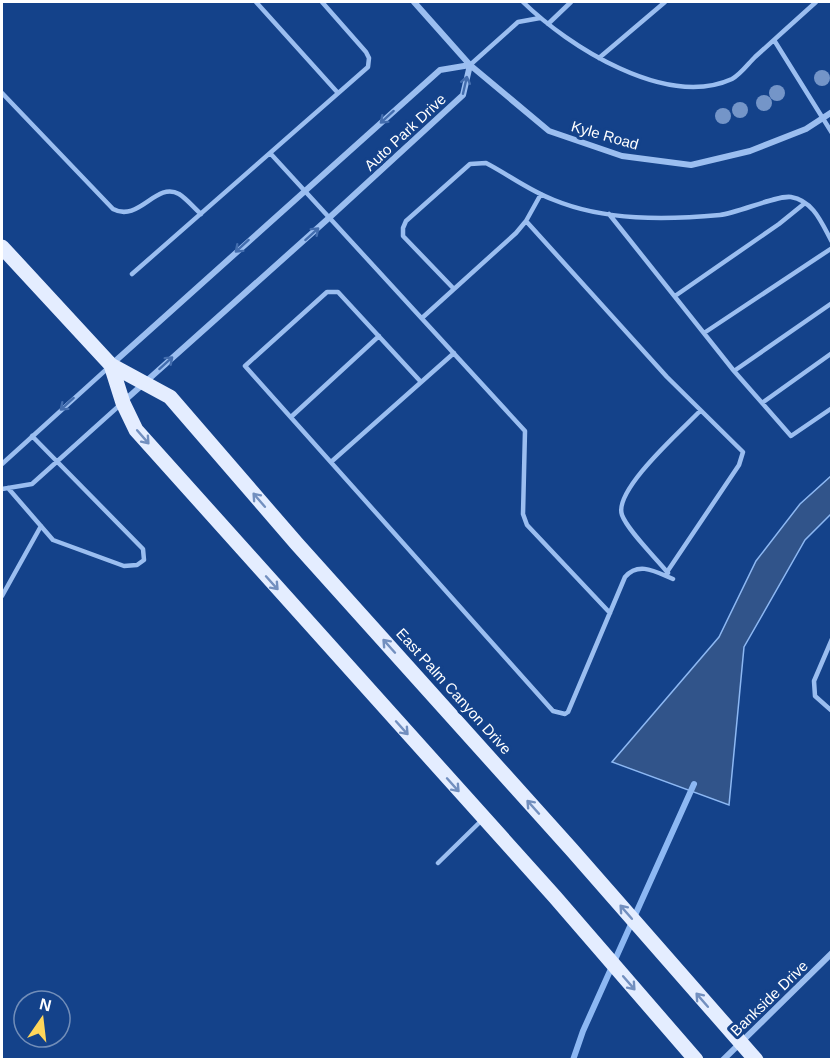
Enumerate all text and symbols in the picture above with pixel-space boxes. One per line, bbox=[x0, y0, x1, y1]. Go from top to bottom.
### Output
one-way arrow bbox=[460, 75, 472, 94]
street label: Auto Park Drive bbox=[361, 90, 449, 174]
one-way arrow bbox=[380, 110, 395, 124]
street label: Kyle Road bbox=[569, 117, 641, 153]
one-way arrow bbox=[304, 227, 319, 241]
one-way arrow bbox=[234, 239, 249, 253]
one-way arrow bbox=[158, 356, 173, 370]
one-way arrow bbox=[60, 397, 75, 411]
one-way arrow bbox=[136, 429, 150, 444]
one-way arrow bbox=[252, 492, 265, 508]
one-way arrow bbox=[265, 575, 279, 590]
street label: East Palm Canyon Drive bbox=[393, 625, 515, 757]
one-way arrow bbox=[382, 639, 396, 654]
one-way arrow bbox=[395, 721, 409, 736]
one-way arrow bbox=[446, 777, 460, 792]
one-way arrow bbox=[526, 800, 540, 815]
one-way arrow bbox=[619, 905, 633, 920]
street label: Bankside Drive bbox=[727, 957, 811, 1039]
one-way arrow bbox=[622, 975, 636, 990]
north arrow bbox=[12, 989, 72, 1049]
one-way arrow bbox=[695, 992, 709, 1007]
text: N bbox=[38, 995, 53, 1015]

